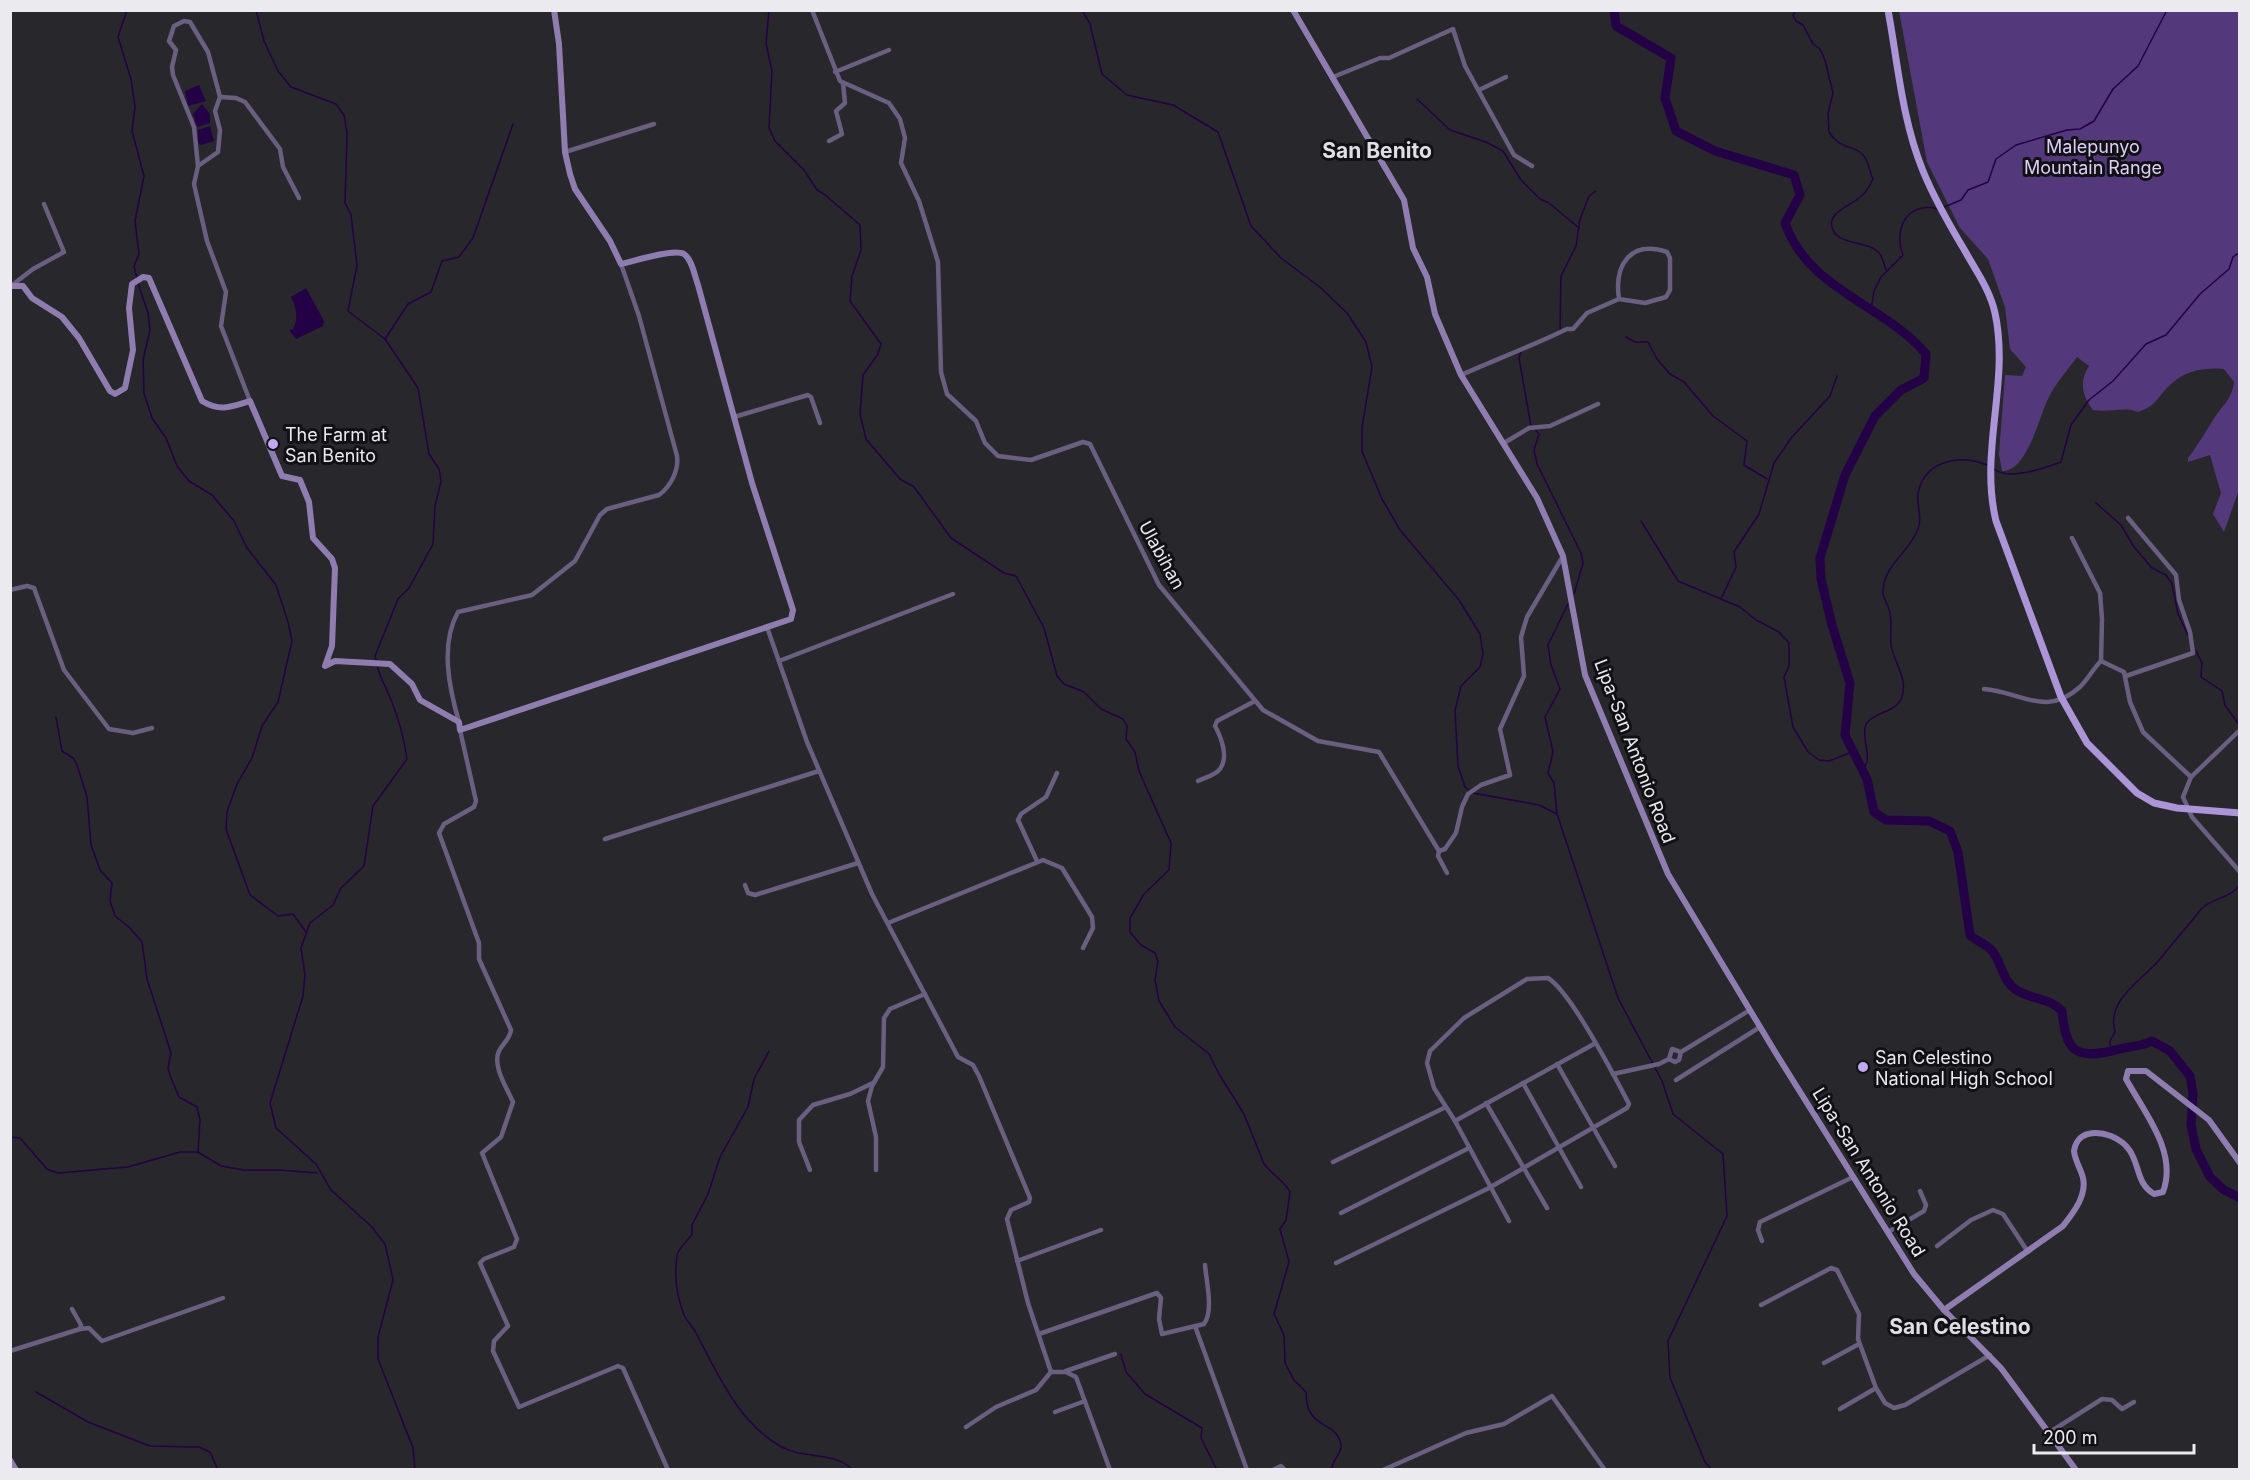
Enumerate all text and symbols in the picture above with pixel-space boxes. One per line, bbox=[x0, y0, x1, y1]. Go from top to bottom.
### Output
park label: Malepunyo Mountain Range bbox=[2024, 136, 2162, 178]
district label: San Benito bbox=[1322, 138, 1432, 163]
place label: The Farm at San Benito bbox=[285, 424, 387, 466]
marker: The Farm at San Benito bbox=[266, 437, 280, 451]
street label: Ulabihan bbox=[1135, 517, 1189, 593]
street label: Lipa-San Antonio Road bbox=[1590, 656, 1680, 846]
place label: San Celestino National High School bbox=[1875, 1047, 2053, 1089]
marker: San Celestino National High School bbox=[1856, 1060, 1870, 1074]
street label: Lipa-San Antonio Road bbox=[1808, 1084, 1930, 1260]
district label: San Celestino bbox=[1889, 1314, 2031, 1339]
scale bar bbox=[2034, 1417, 2194, 1455]
text: 200 m bbox=[2043, 1427, 2098, 1448]

